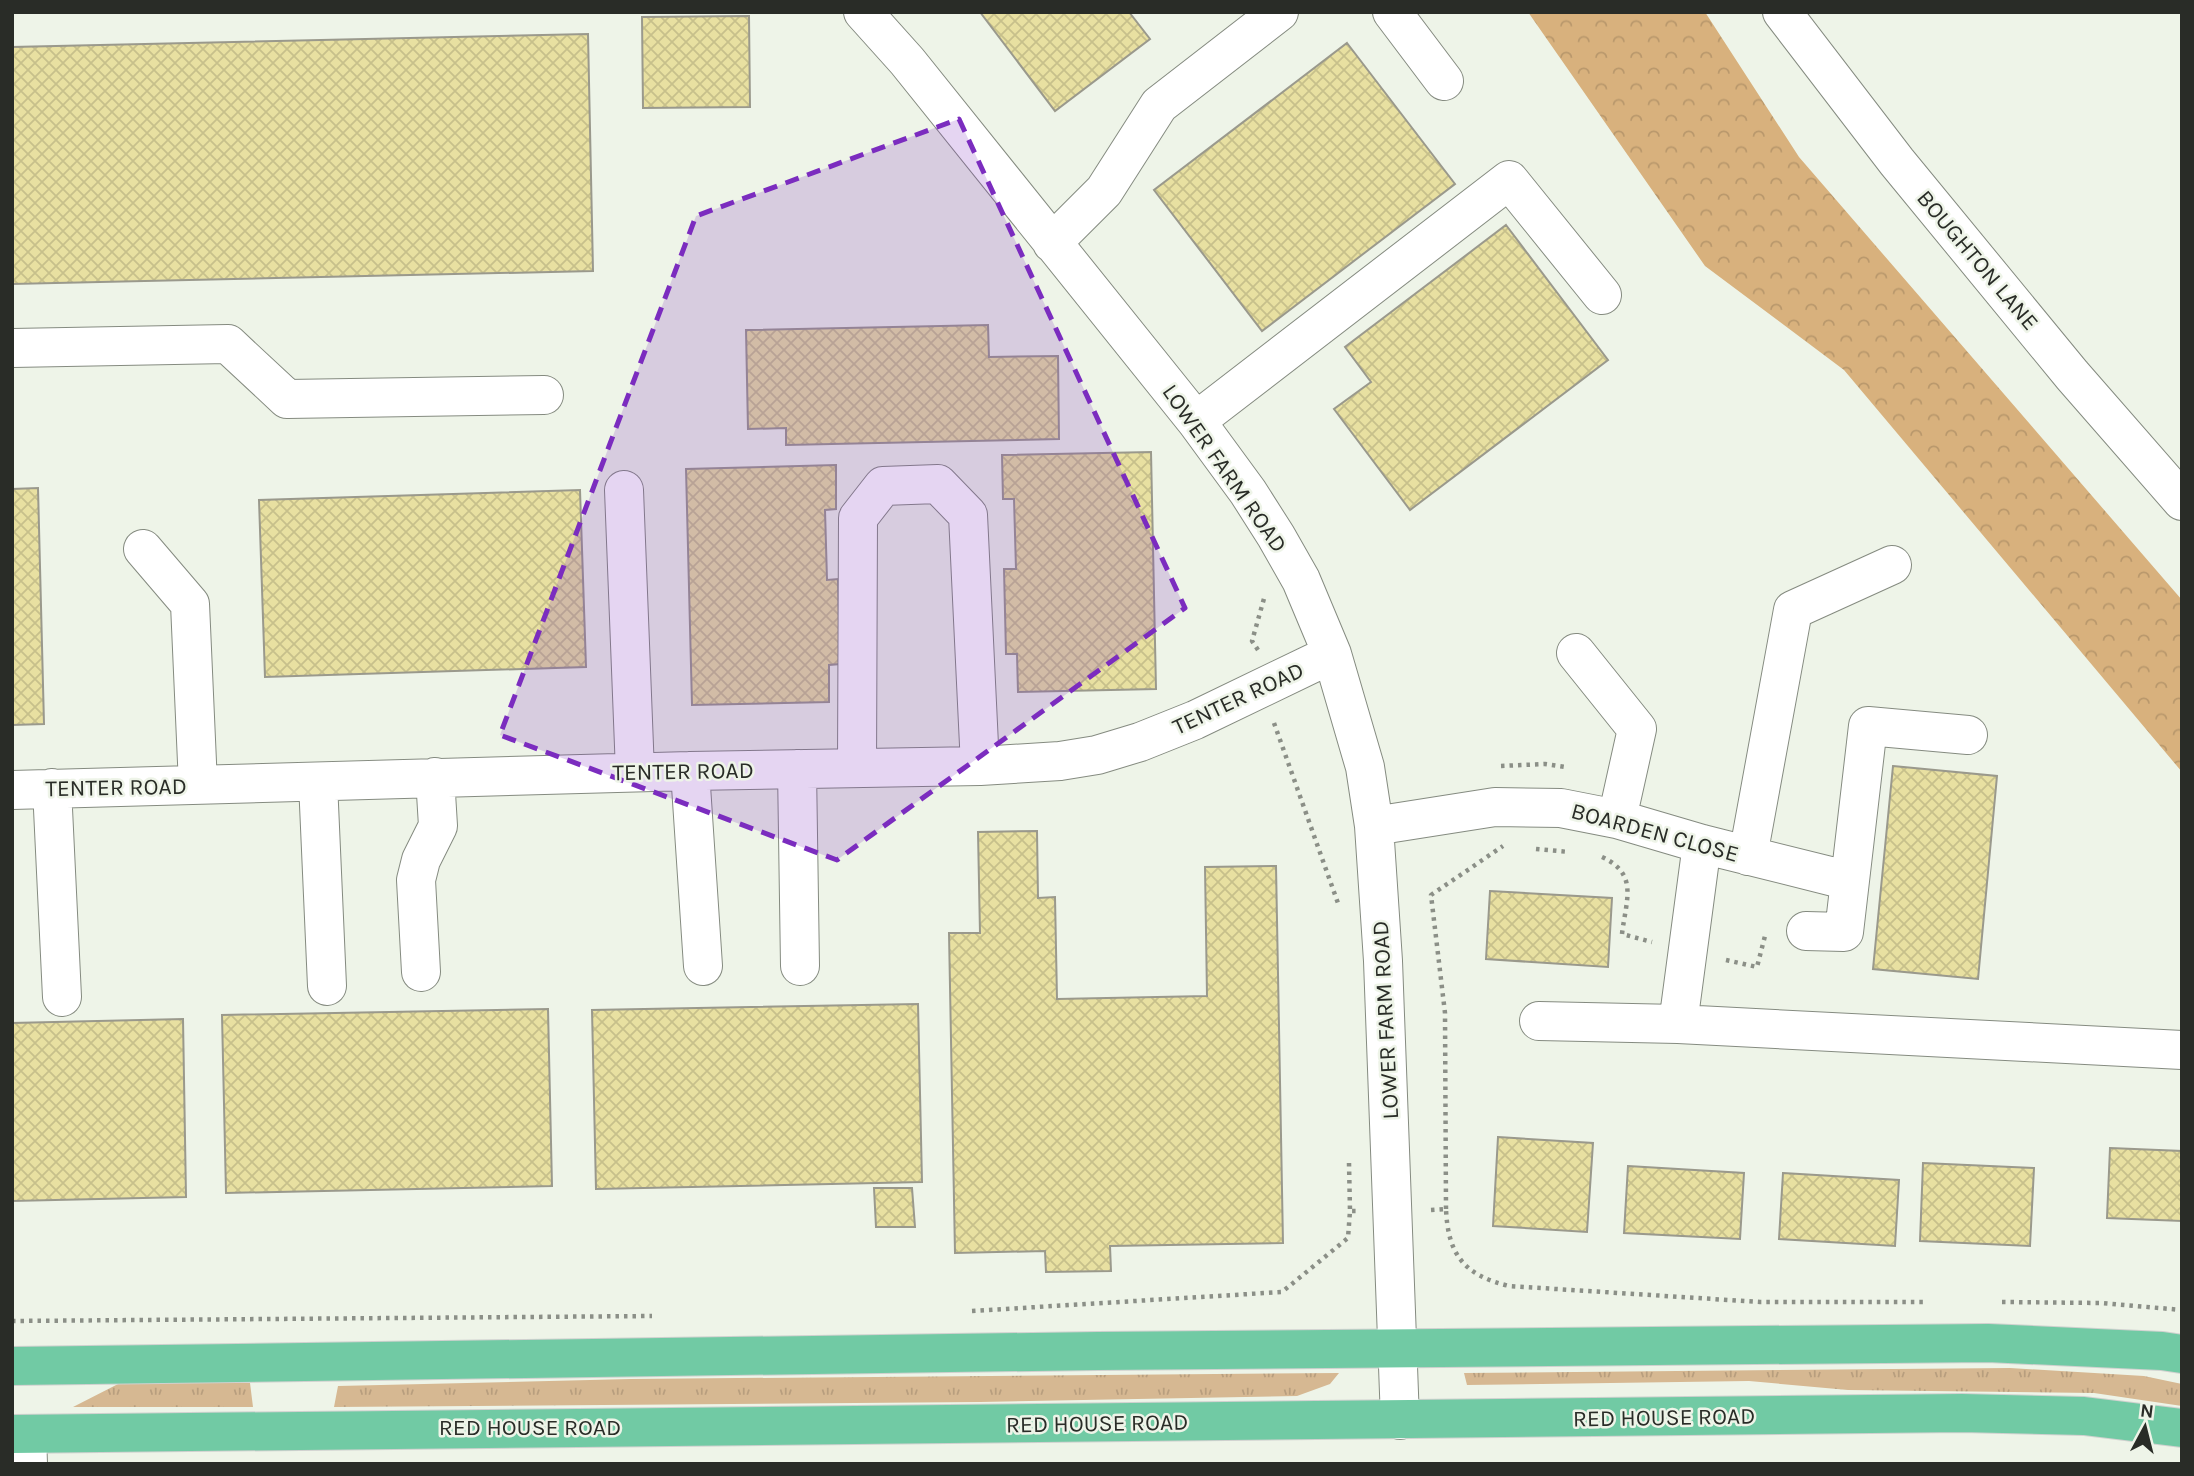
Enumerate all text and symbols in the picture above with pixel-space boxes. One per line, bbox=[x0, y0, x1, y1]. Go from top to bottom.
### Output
street label: BOUGHTON LANE bbox=[1911, 185, 2044, 336]
street label: LOWER FARM ROAD bbox=[1156, 379, 1293, 558]
street label: TENTER ROAD bbox=[1168, 656, 1308, 741]
street label: TENTER ROAD bbox=[612, 757, 754, 786]
street label: TENTER ROAD bbox=[45, 773, 187, 802]
street label: BOARDEN CLOSE bbox=[1568, 797, 1742, 868]
street label: LOWER FARM ROAD bbox=[1367, 920, 1404, 1120]
north arrow bbox=[2110, 1392, 2180, 1462]
text: N bbox=[2139, 1399, 2155, 1423]
street label: RED HOUSE ROAD bbox=[1573, 1402, 1755, 1433]
street label: RED HOUSE ROAD bbox=[1006, 1408, 1188, 1439]
street label: RED HOUSE ROAD bbox=[439, 1414, 621, 1441]

